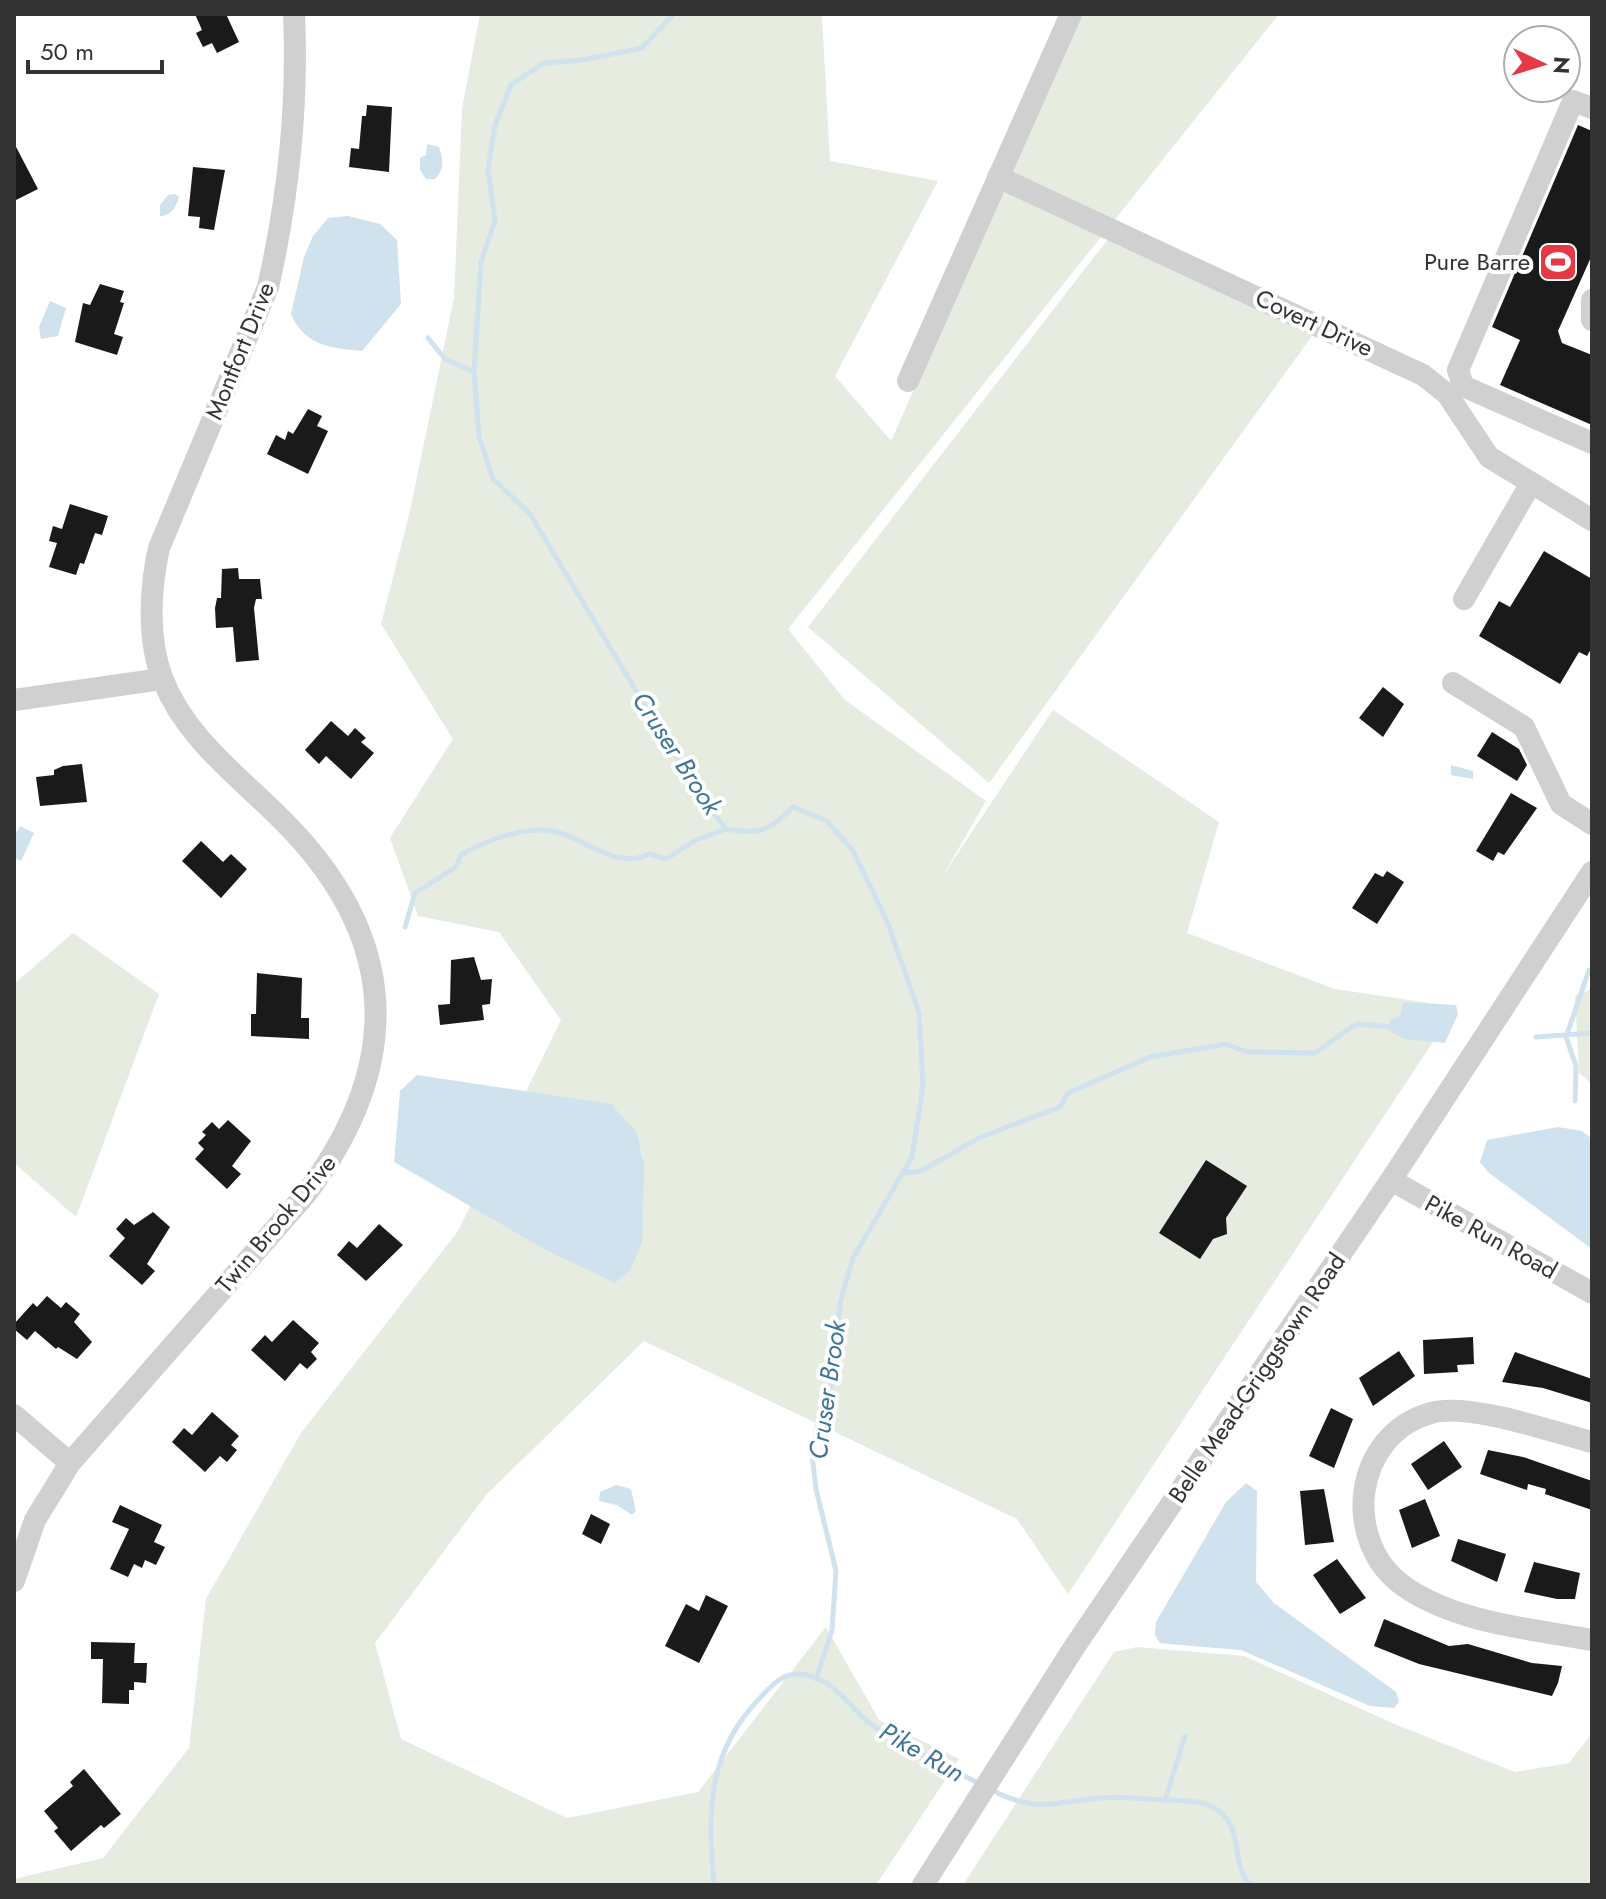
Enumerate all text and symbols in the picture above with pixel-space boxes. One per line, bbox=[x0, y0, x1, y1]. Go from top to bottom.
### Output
scale bar bbox=[28, 24, 162, 74]
north arrow bbox=[1502, 24, 1582, 104]
text: 50 m bbox=[40, 34, 94, 69]
text: N bbox=[1545, 56, 1579, 75]
sports icon: Pure Barre bbox=[1537, 241, 1579, 283]
place label: Pure Barre bbox=[1424, 244, 1530, 279]
street label: Montfort Drive bbox=[196, 277, 283, 425]
street label: Covert Drive bbox=[1250, 280, 1379, 365]
water label: Cruser Brook bbox=[623, 684, 732, 824]
street label: Twin Brook Drive bbox=[207, 1147, 344, 1301]
street label: Pike Run Road bbox=[1419, 1186, 1564, 1287]
street label: Belle Mead-Griggstown Road bbox=[1160, 1246, 1354, 1510]
water label: Cruser Brook bbox=[798, 1316, 856, 1462]
water label: Pike Run bbox=[872, 1712, 972, 1792]

